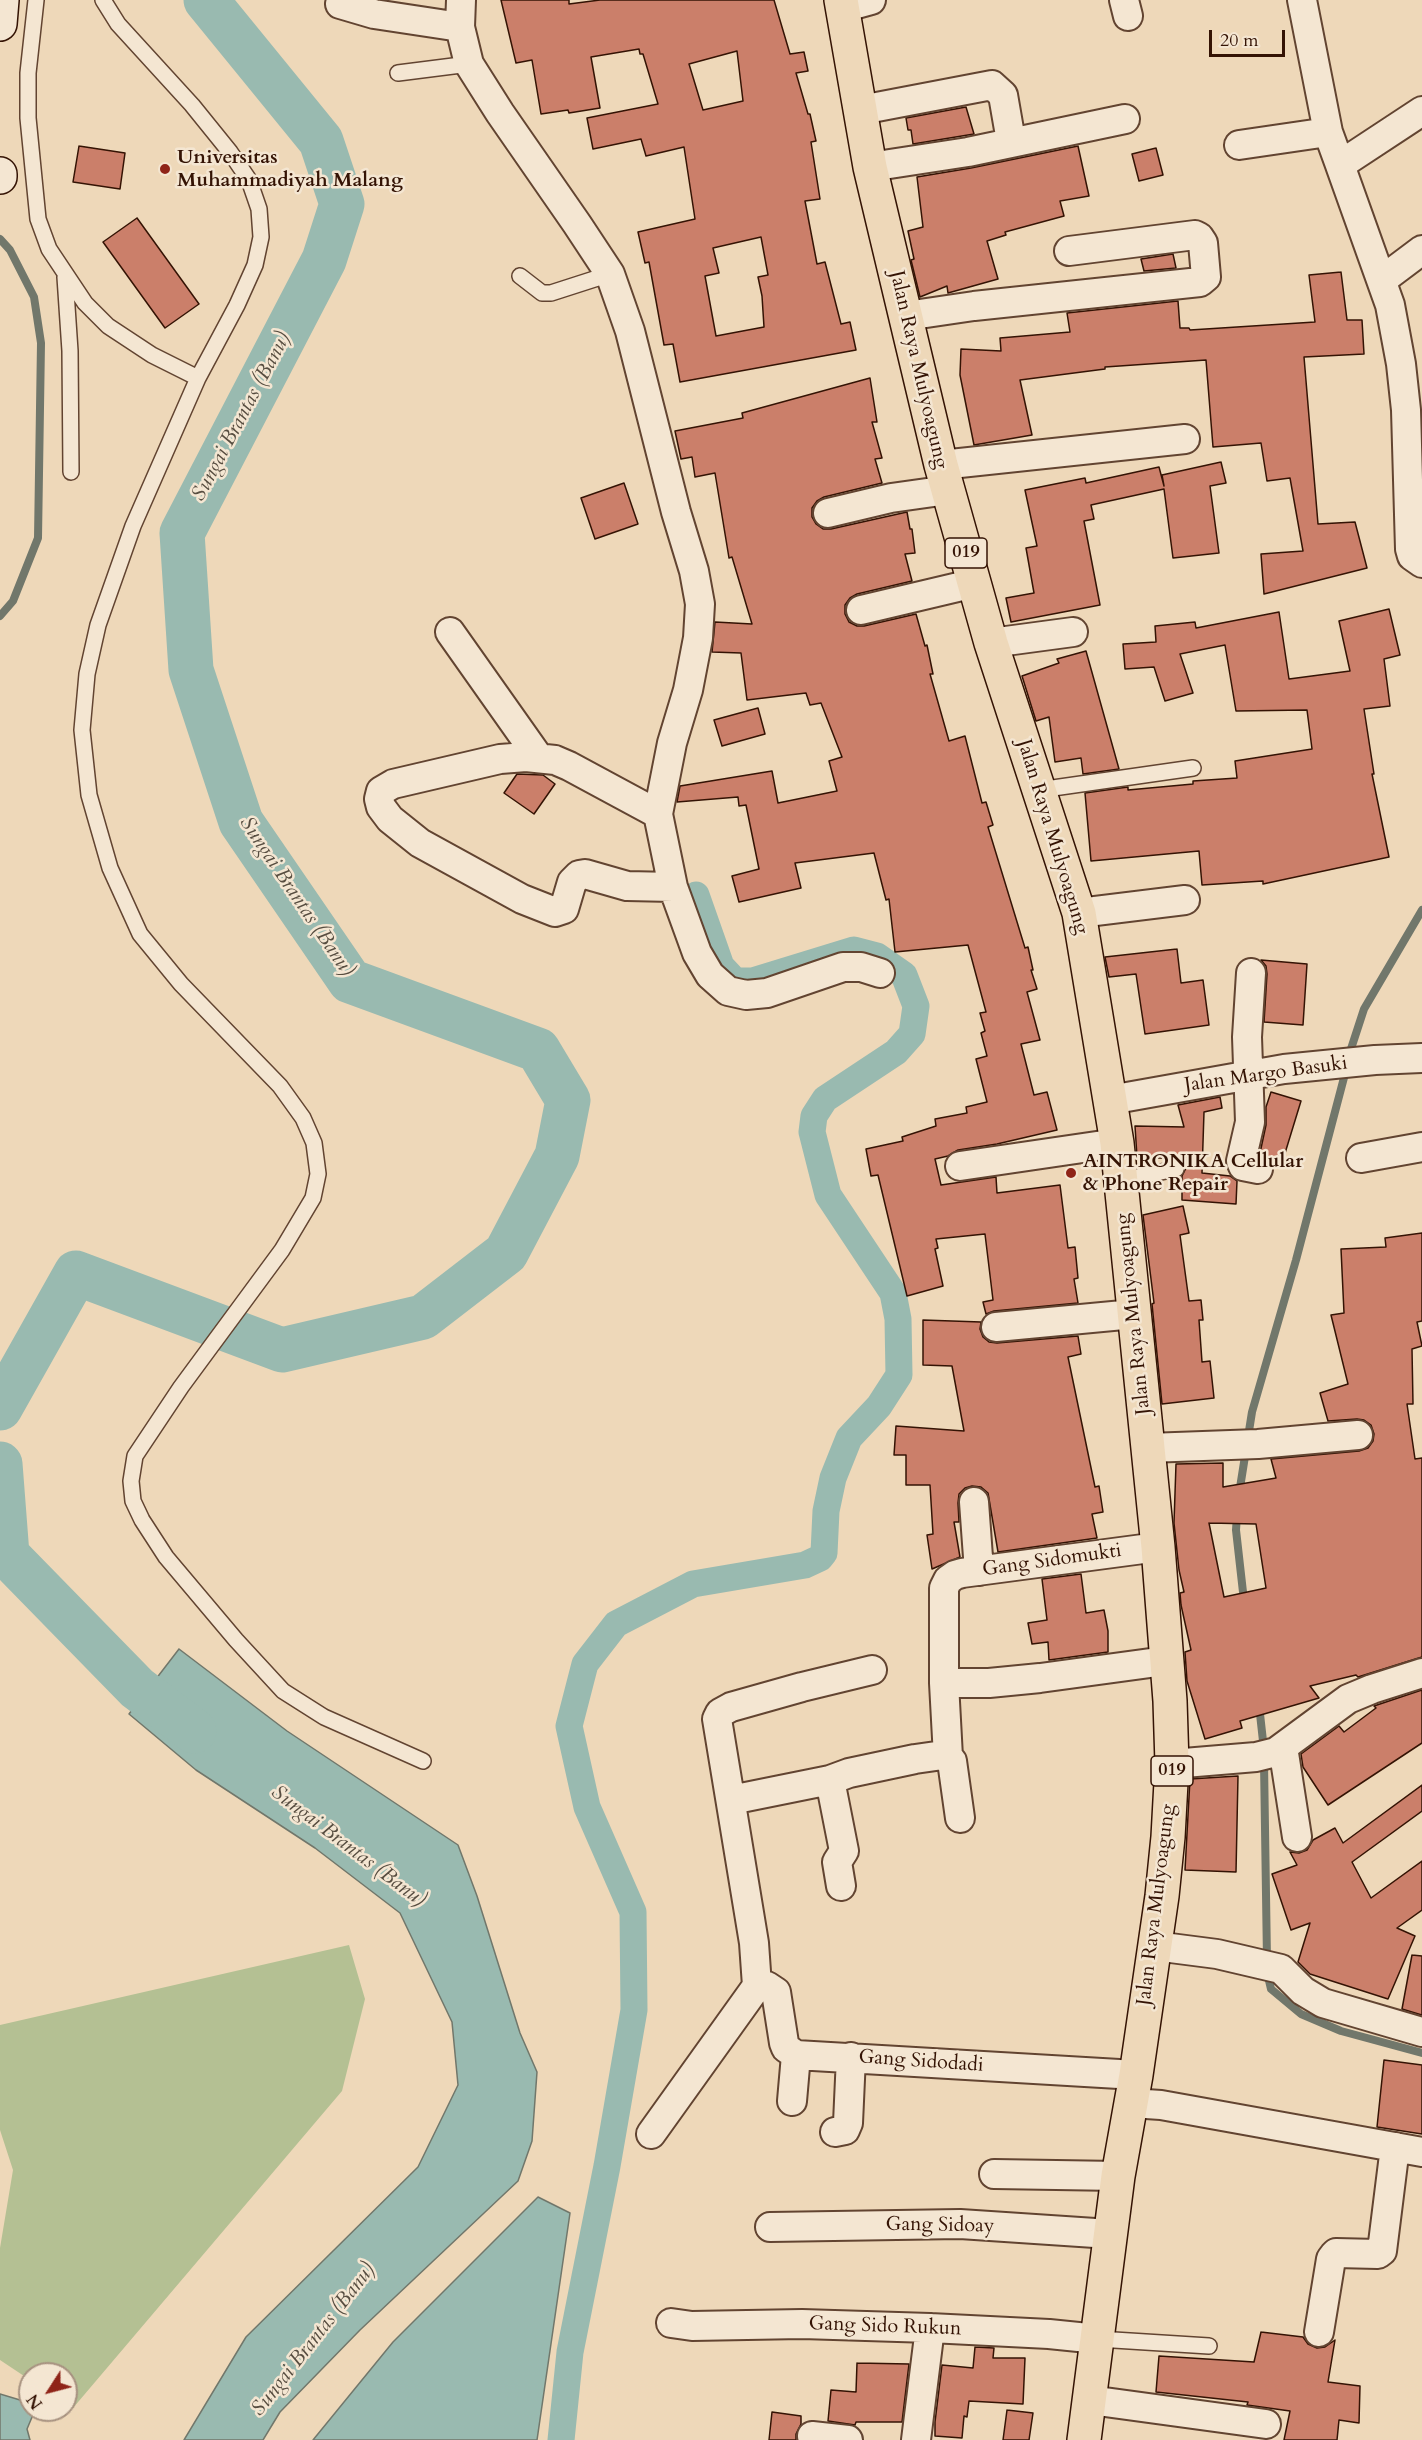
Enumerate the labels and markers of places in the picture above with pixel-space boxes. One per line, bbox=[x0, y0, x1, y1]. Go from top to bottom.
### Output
place label: Universitas Muhammadiyah Malang bbox=[177, 146, 403, 193]
marker: Universitas Muhammadiyah Malang bbox=[158, 162, 172, 176]
place label: AINTRONIKA Cellular & Phone Repair bbox=[1083, 1150, 1303, 1197]
marker: AINTRONIKA Cellular & Phone Repair bbox=[1064, 1166, 1078, 1180]

